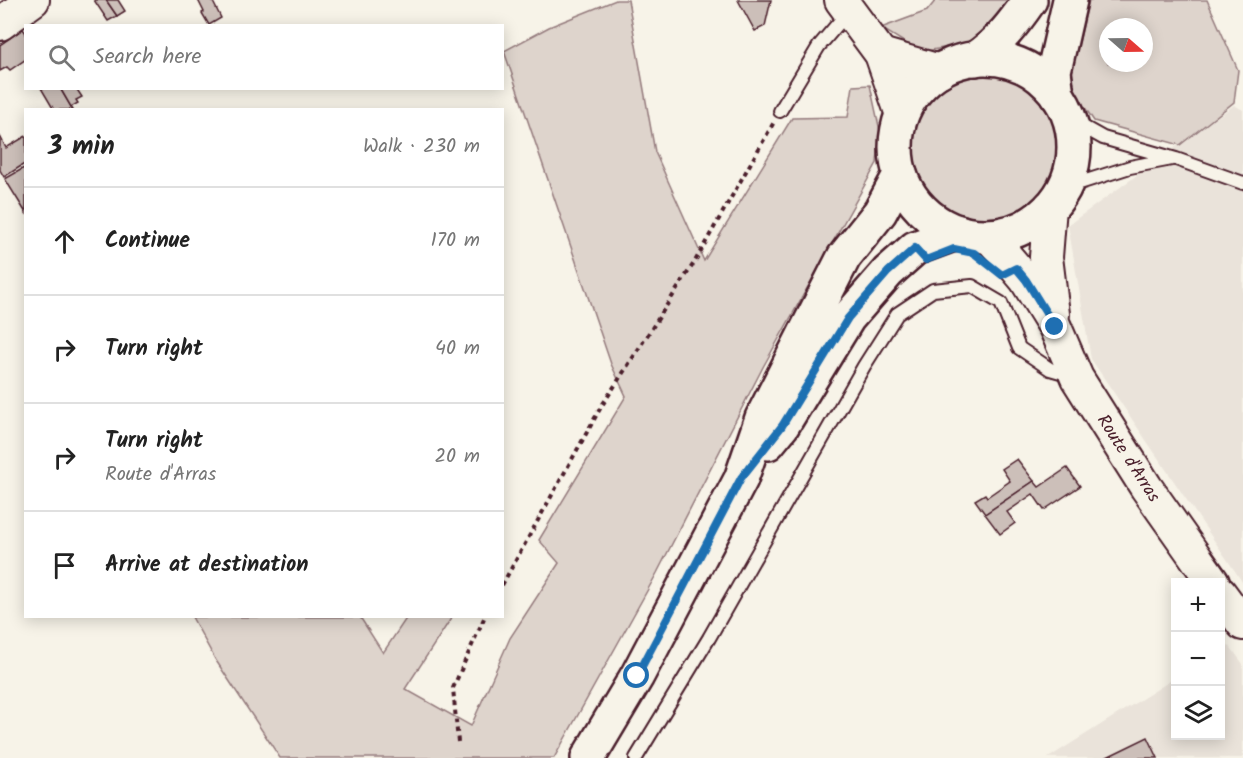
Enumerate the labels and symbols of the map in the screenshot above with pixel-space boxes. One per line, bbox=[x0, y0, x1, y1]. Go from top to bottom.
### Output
north arrow bbox=[1099, 18, 1153, 72]
route end bbox=[1041, 313, 1067, 339]
street label: Route d'Arras bbox=[1088, 409, 1167, 509]
route start bbox=[623, 662, 649, 688]

